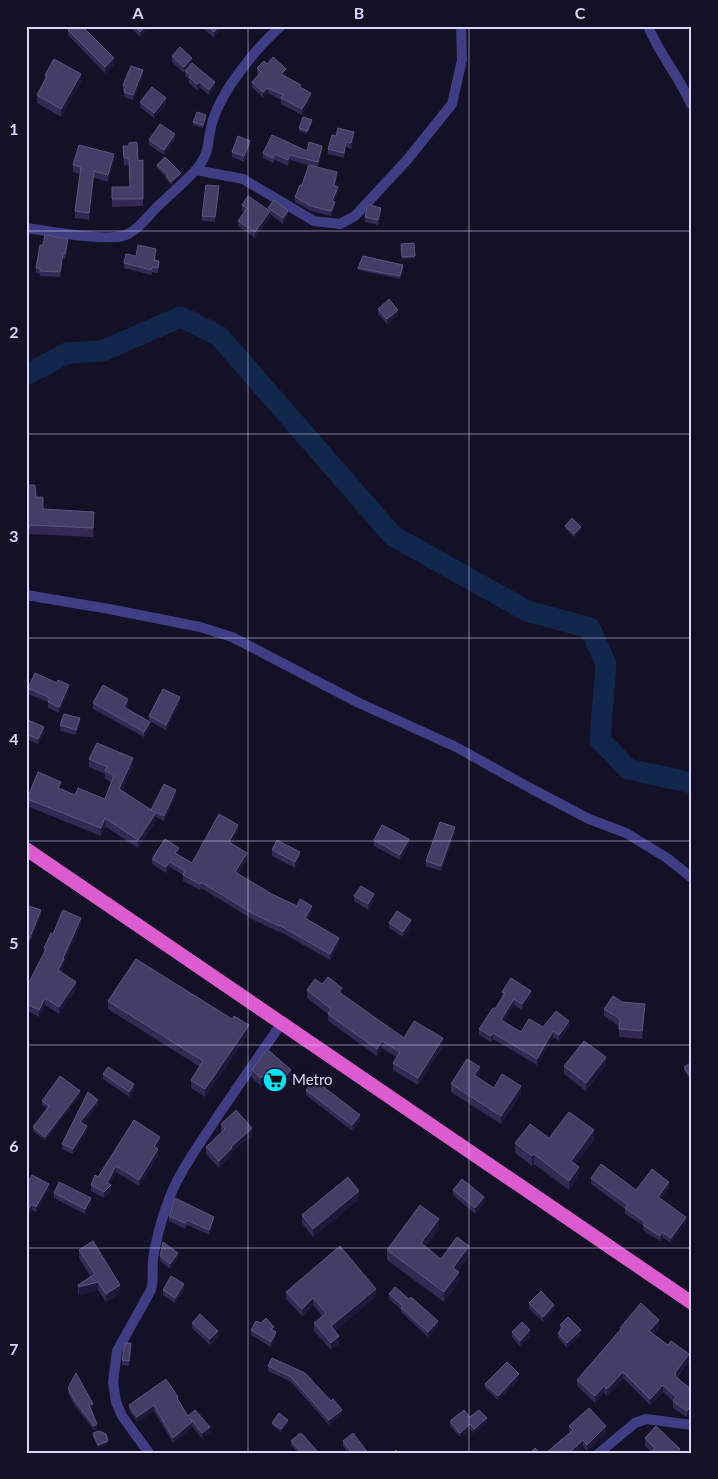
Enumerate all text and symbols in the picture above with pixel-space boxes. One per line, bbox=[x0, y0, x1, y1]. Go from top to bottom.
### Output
text: A bbox=[131, 3, 144, 22]
text: B bbox=[354, 3, 364, 22]
text: C bbox=[575, 3, 586, 22]
text: 1 bbox=[9, 119, 19, 138]
text: 2 bbox=[9, 322, 19, 341]
text: 3 bbox=[9, 526, 19, 545]
text: 4 bbox=[9, 729, 19, 748]
text: 5 bbox=[9, 933, 19, 952]
supermarket icon: Metro bbox=[262, 1067, 288, 1093]
place label: Metro bbox=[292, 1070, 333, 1088]
text: 6 bbox=[9, 1136, 19, 1155]
text: 7 bbox=[9, 1339, 19, 1358]

